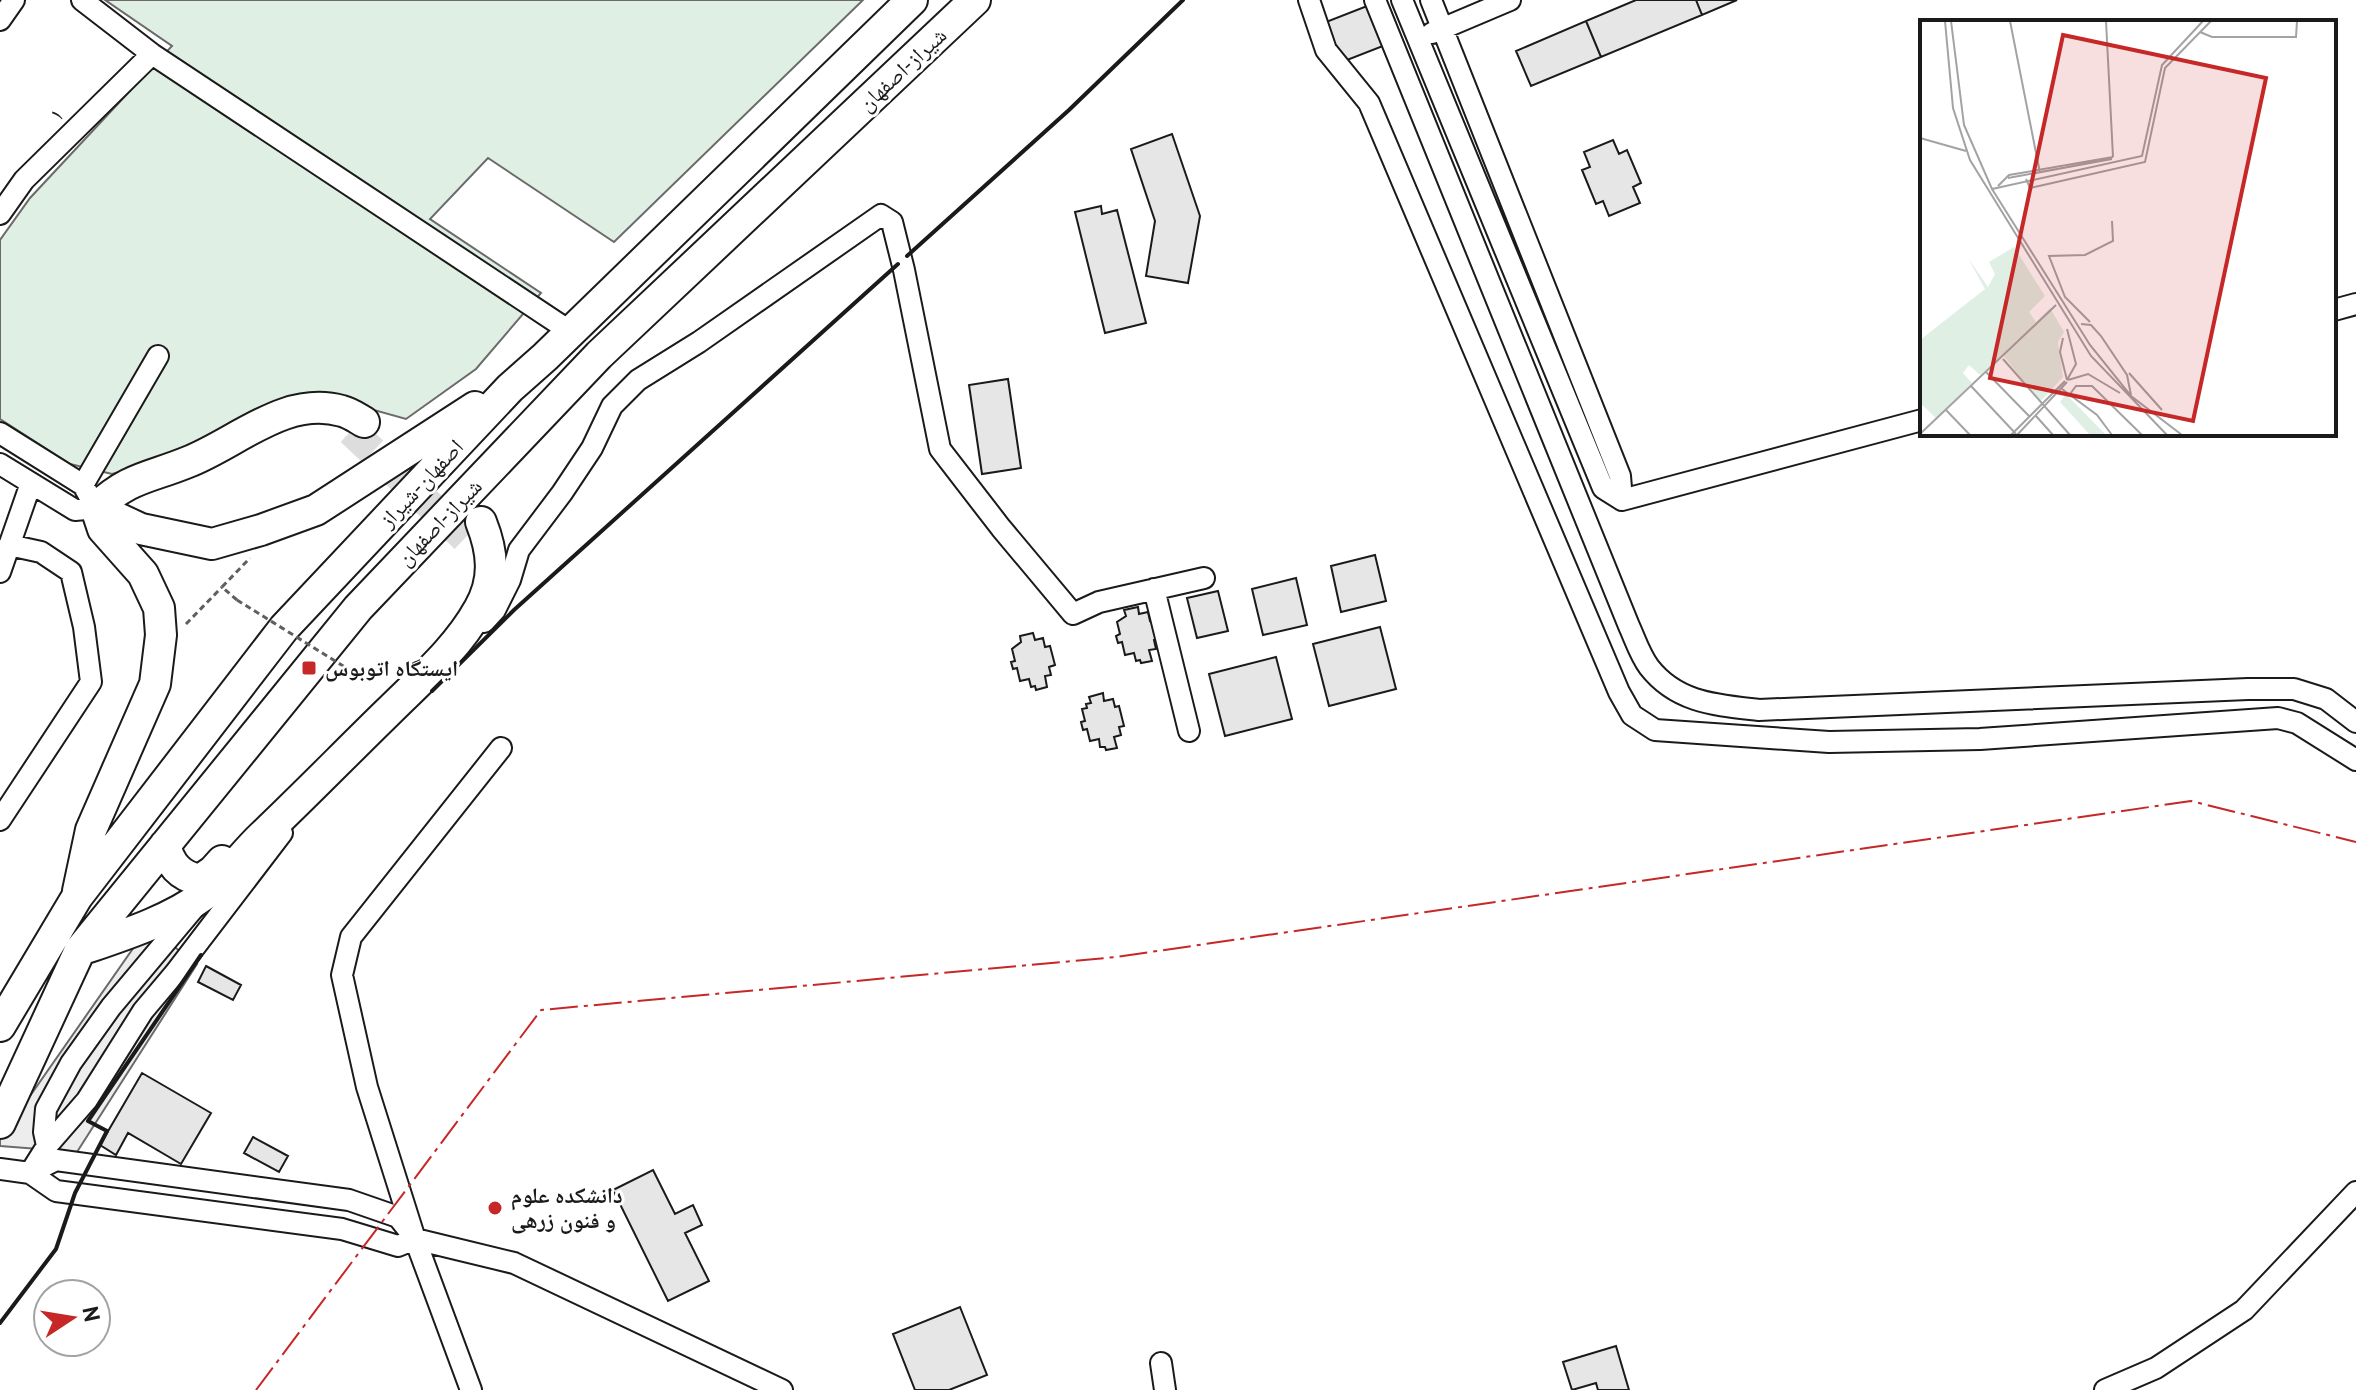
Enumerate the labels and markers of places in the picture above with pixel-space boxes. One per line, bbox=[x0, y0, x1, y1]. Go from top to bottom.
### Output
place label: ایستگاه اتوبوس bbox=[325, 654, 458, 682]
marker: ایستگاه اتوبوس bbox=[300, 659, 318, 677]
place label: دانشکده علوم و فنون زرهی bbox=[511, 1181, 623, 1234]
marker: دانشکده علوم و فنون زرهی bbox=[486, 1199, 504, 1217]

